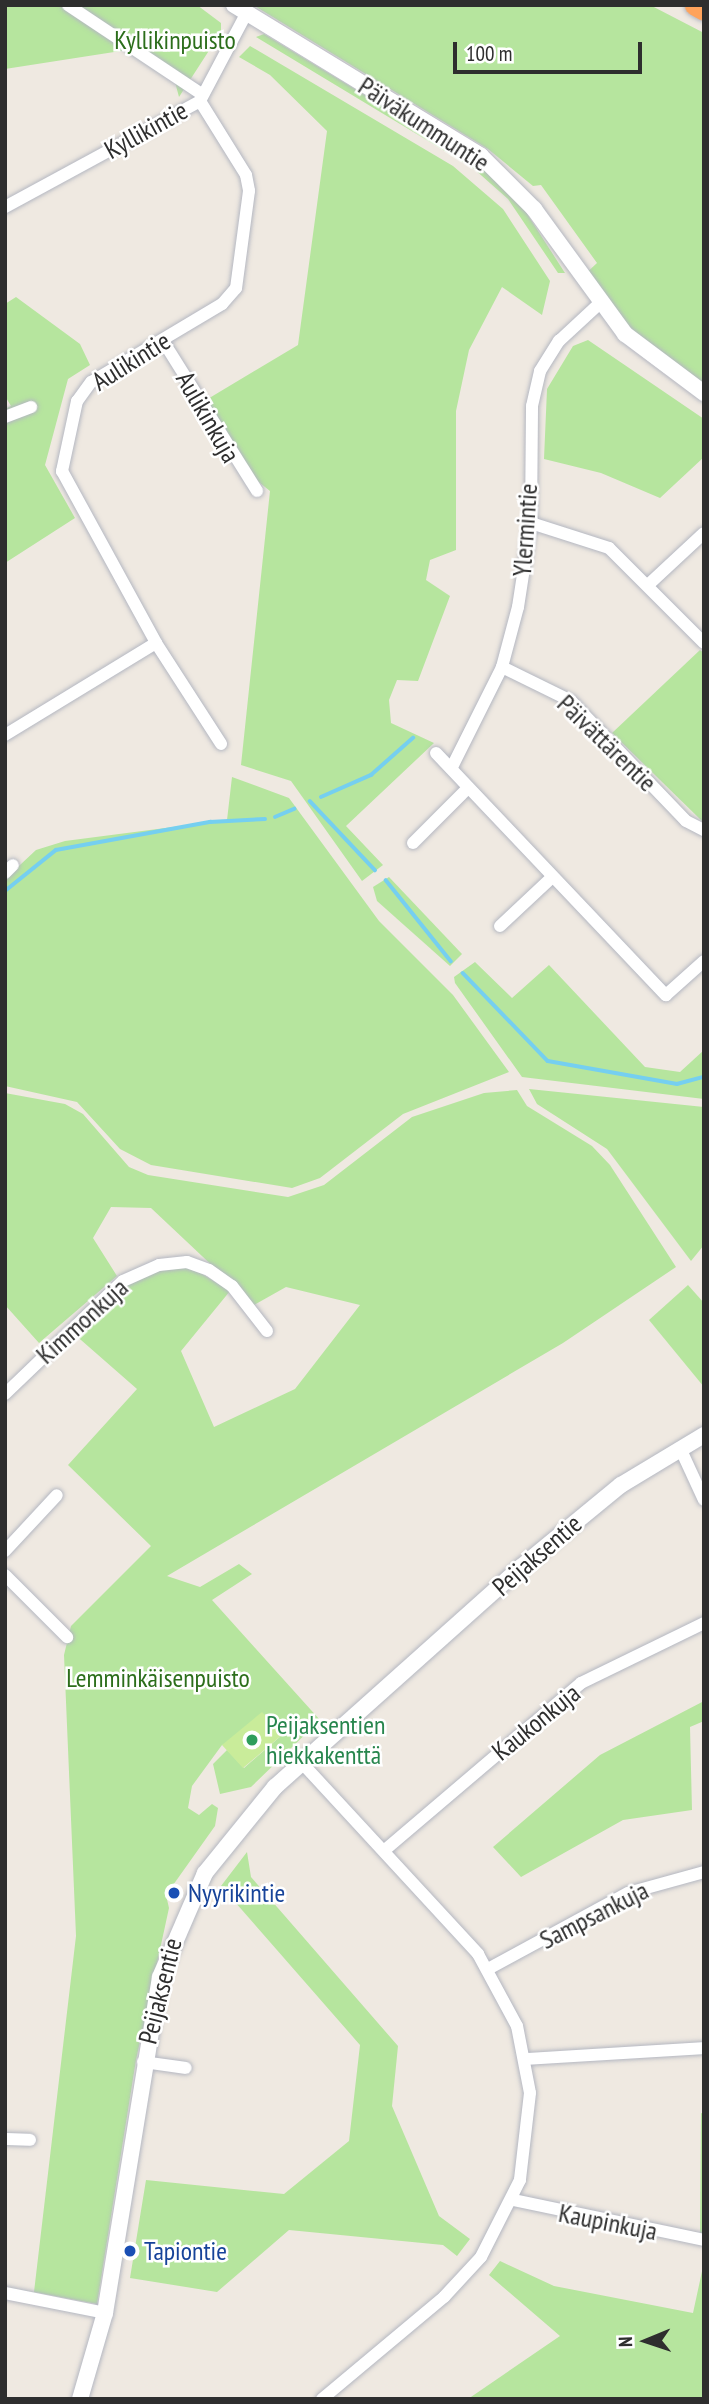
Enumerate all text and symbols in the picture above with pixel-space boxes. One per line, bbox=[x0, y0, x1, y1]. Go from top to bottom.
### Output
park label: Kyllikinpuisto bbox=[114, 24, 236, 56]
scale bar bbox=[457, 28, 646, 72]
text: 100 m bbox=[466, 40, 512, 67]
street label: Päiväkummuntie bbox=[353, 70, 495, 178]
street label: Kyllikintie bbox=[99, 95, 193, 165]
street label: Aulikintie bbox=[86, 325, 176, 397]
street label: Aulikinkuja bbox=[170, 366, 246, 468]
street label: Ylermintie bbox=[506, 482, 544, 578]
street label: Päivättärentie bbox=[551, 688, 663, 798]
street label: Kimmonkuja bbox=[30, 1272, 134, 1370]
street label: Peijaksentie bbox=[486, 1508, 588, 1602]
park label: Lemminkäisenpuisto bbox=[66, 1662, 250, 1694]
street label: Kaukonkuja bbox=[486, 1677, 586, 1767]
place label: Peijaksentien hiekkakenttä bbox=[266, 1709, 385, 1770]
marker: Peijaksentien hiekkakenttä bbox=[244, 1732, 260, 1748]
street label: Sampsankuja bbox=[534, 1874, 654, 1956]
place label: Nyyrikintie bbox=[188, 1877, 285, 1909]
marker: Nyyrikintie bbox=[166, 1885, 182, 1901]
street label: Peijaksentie bbox=[132, 1935, 188, 2047]
street label: Kaupinkuja bbox=[556, 2197, 660, 2247]
place label: Tapiontie bbox=[144, 2235, 227, 2267]
marker: Tapiontie bbox=[122, 2243, 138, 2259]
north arrow bbox=[611, 2306, 681, 2376]
text: N bbox=[613, 2336, 637, 2347]

